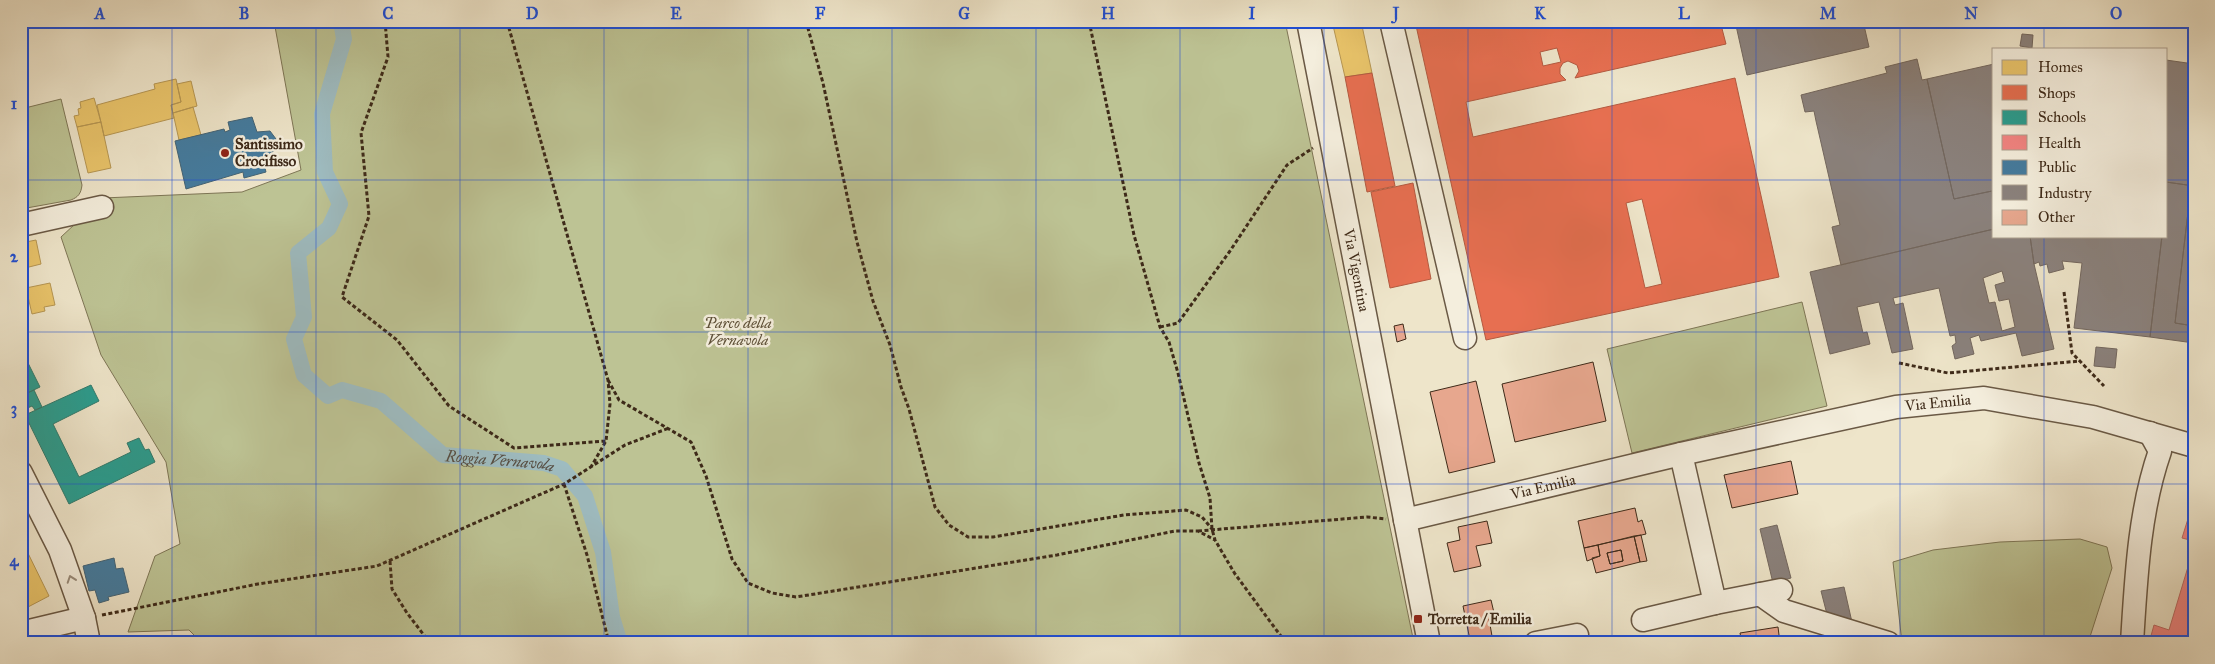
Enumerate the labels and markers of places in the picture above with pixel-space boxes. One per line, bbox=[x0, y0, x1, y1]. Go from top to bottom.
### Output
place label: Santissimo Crocifisso bbox=[235, 135, 303, 170]
marker: Santissimo Crocifisso bbox=[219, 147, 231, 159]
place label: Torretta / Emilia bbox=[1427, 610, 1532, 628]
marker: Torretta / Emilia bbox=[1412, 613, 1424, 625]

